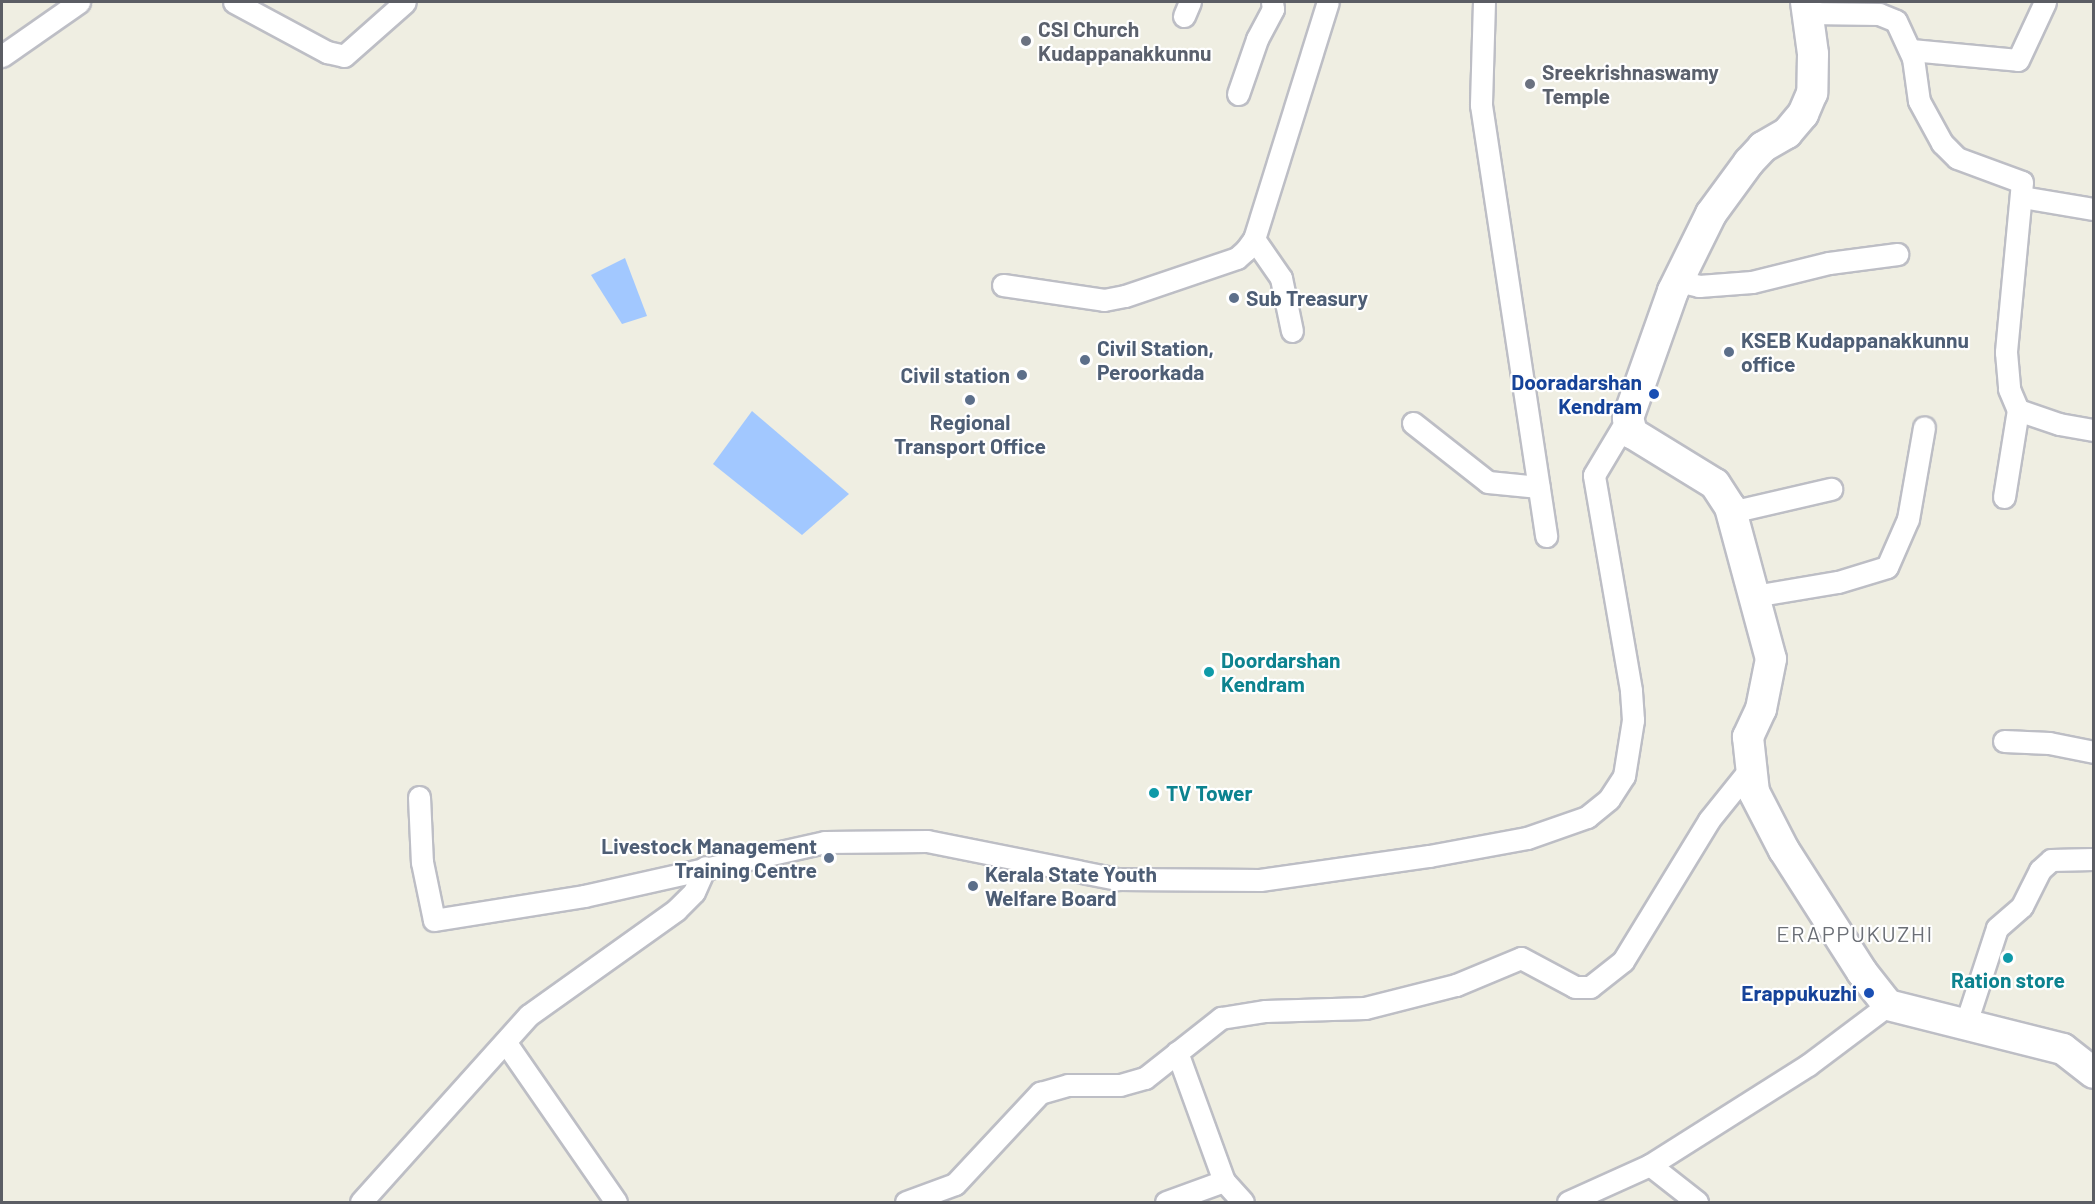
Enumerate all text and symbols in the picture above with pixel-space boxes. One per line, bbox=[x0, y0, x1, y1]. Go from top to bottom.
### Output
place label: CSI Church Kudappanakkunnu bbox=[1038, 16, 1211, 66]
marker: CSI Church Kudappanakkunnu bbox=[1019, 34, 1033, 48]
place label: Sreekrishnaswamy Temple bbox=[1542, 59, 1719, 109]
marker: Sreekrishnaswamy Temple bbox=[1523, 77, 1537, 91]
place label: Sub Treasury bbox=[1246, 285, 1368, 311]
marker: Sub Treasury bbox=[1227, 291, 1241, 305]
place label: KSEB Kudappanakkunnu office bbox=[1741, 327, 1969, 377]
place label: Civil Station, Peroorkada bbox=[1097, 335, 1214, 385]
marker: KSEB Kudappanakkunnu office bbox=[1722, 345, 1736, 359]
marker: Civil Station, Peroorkada bbox=[1078, 353, 1092, 367]
place label: Civil station bbox=[900, 362, 1010, 388]
marker: Civil station bbox=[1015, 368, 1029, 382]
place label: Dooradarshan Kendram bbox=[1511, 369, 1642, 419]
marker: Dooradarshan Kendram bbox=[1647, 387, 1661, 401]
marker: Regional Transport Office bbox=[963, 393, 977, 407]
place label: Regional Transport Office bbox=[894, 409, 1046, 459]
place label: Doordarshan Kendram bbox=[1221, 647, 1341, 697]
marker: Doordarshan Kendram bbox=[1202, 665, 1216, 679]
place label: TV Tower bbox=[1166, 780, 1252, 806]
marker: TV Tower bbox=[1147, 786, 1161, 800]
place label: Livestock Management Training Centre bbox=[601, 833, 817, 883]
marker: Livestock Management Training Centre bbox=[822, 851, 836, 865]
place label: Kerala State Youth Welfare Board bbox=[985, 861, 1157, 911]
marker: Kerala State Youth Welfare Board bbox=[966, 879, 980, 893]
district label: ERAPPUKUZHI bbox=[1776, 921, 1934, 947]
marker: Ration store bbox=[2001, 951, 2015, 965]
place label: Ration store bbox=[1951, 967, 2065, 993]
place label: Erappukuzhi bbox=[1741, 980, 1857, 1006]
marker: Erappukuzhi bbox=[1862, 986, 1876, 1000]

